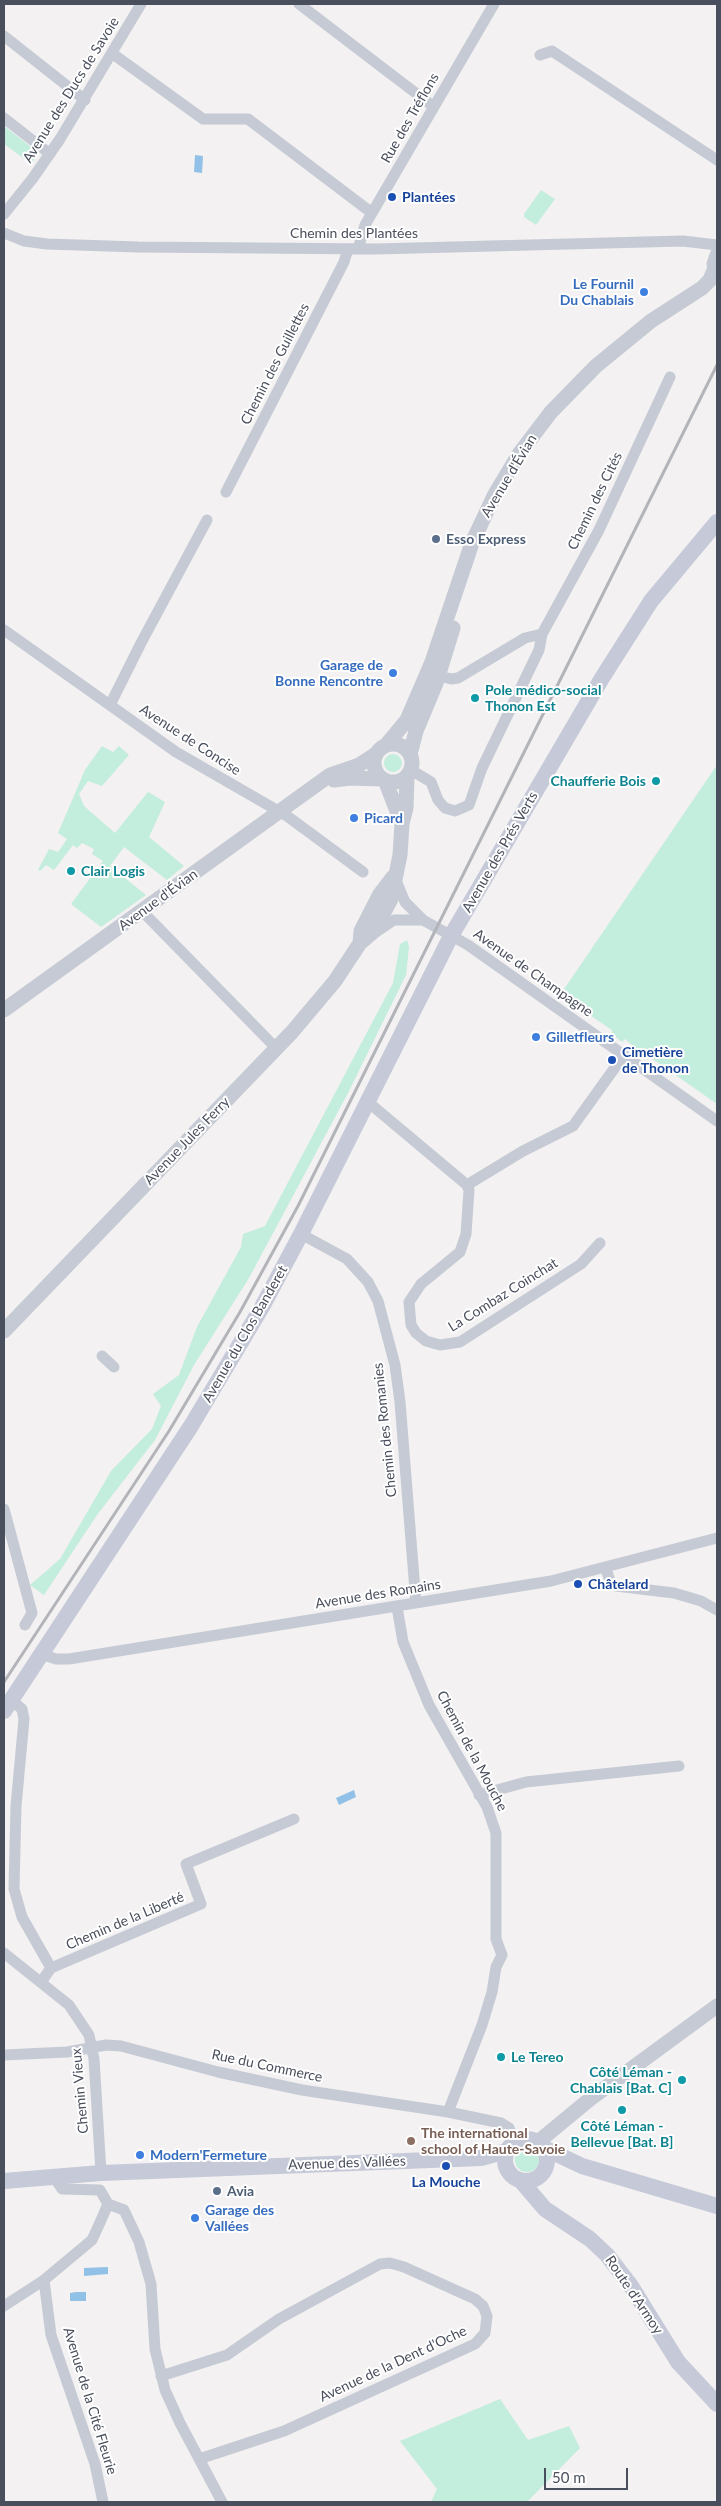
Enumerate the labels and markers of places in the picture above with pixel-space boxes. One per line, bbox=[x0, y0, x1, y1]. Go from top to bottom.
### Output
place label: Plantées bbox=[402, 189, 455, 205]
marker: Plantées bbox=[386, 191, 398, 203]
place label: Le Fournil Du Chablais bbox=[560, 276, 634, 308]
marker: Le Fournil Du Chablais bbox=[638, 286, 650, 298]
place label: Esso Express bbox=[446, 531, 526, 547]
marker: Esso Express bbox=[430, 533, 442, 545]
place label: Garage de Bonne Rencontre bbox=[275, 657, 383, 690]
marker: Garage de Bonne Rencontre bbox=[387, 667, 399, 679]
place label: Pole médico-social Thonon Est bbox=[485, 682, 601, 714]
marker: Pole médico-social Thonon Est bbox=[469, 692, 481, 704]
place label: Chaufferie Bois bbox=[550, 773, 646, 789]
marker: Chaufferie Bois bbox=[650, 775, 662, 787]
place label: Picard bbox=[364, 810, 403, 826]
marker: Picard bbox=[348, 812, 360, 824]
place label: Clair Logis bbox=[81, 863, 145, 879]
marker: Clair Logis bbox=[65, 865, 77, 877]
place label: Gilletfleurs bbox=[546, 1029, 614, 1045]
marker: Gilletfleurs bbox=[530, 1031, 542, 1043]
place label: Cimetière de Thonon bbox=[622, 1044, 689, 1076]
marker: Cimetière de Thonon bbox=[606, 1054, 618, 1066]
place label: Châtelard bbox=[588, 1576, 648, 1592]
marker: Châtelard bbox=[572, 1578, 584, 1590]
place label: Le Tereo bbox=[511, 2049, 564, 2065]
marker: Le Tereo bbox=[495, 2051, 507, 2063]
place label: Côté Léman - Chablais [Bat. C] bbox=[570, 2064, 672, 2096]
marker: Côté Léman - Chablais [Bat. C] bbox=[676, 2074, 688, 2086]
marker: Côté Léman - Bellevue [Bat. B] bbox=[616, 2104, 628, 2116]
place label: Côté Léman - Bellevue [Bat. B] bbox=[571, 2118, 673, 2150]
place label: The international school of Haute-Savoie bbox=[421, 2125, 565, 2158]
marker: The international school of Haute-Savoie bbox=[405, 2135, 417, 2147]
place label: Modern'Fermeture bbox=[150, 2147, 267, 2163]
marker: Modern'Fermeture bbox=[134, 2149, 146, 2161]
marker: La Mouche bbox=[440, 2160, 452, 2172]
place label: La Mouche bbox=[412, 2174, 480, 2190]
place label: Avia bbox=[227, 2183, 254, 2199]
marker: Avia bbox=[211, 2185, 223, 2197]
place label: Garage des Vallées bbox=[205, 2202, 274, 2234]
marker: Garage des Vallées bbox=[189, 2212, 201, 2224]

